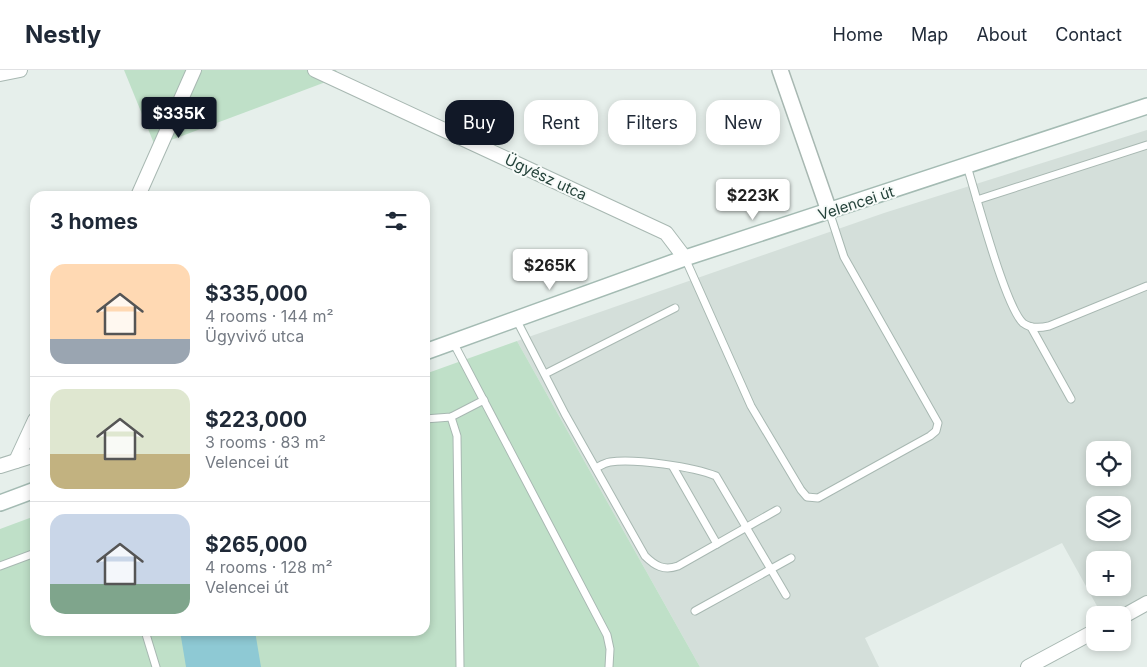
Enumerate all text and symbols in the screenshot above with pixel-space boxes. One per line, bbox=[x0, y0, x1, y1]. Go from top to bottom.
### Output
text: Nestly bbox=[25, 20, 101, 49]
text: Home bbox=[833, 24, 883, 45]
text: Map bbox=[911, 24, 948, 45]
text: About bbox=[976, 24, 1027, 45]
text: Contact bbox=[1055, 24, 1122, 45]
pin: $335K bbox=[144, 97, 214, 139]
chip: Buy bbox=[445, 100, 514, 145]
chip: Rent bbox=[524, 100, 598, 145]
chip: Filters bbox=[608, 100, 696, 145]
chip: New bbox=[706, 100, 780, 145]
text: $335K bbox=[153, 103, 205, 123]
street label: Ügyész utca bbox=[502, 150, 590, 204]
pin: $223K bbox=[718, 178, 788, 221]
street label: Velencei út bbox=[816, 182, 896, 224]
text: $223K bbox=[727, 185, 779, 205]
icon: filters bbox=[382, 207, 410, 235]
text: 3 homes bbox=[50, 209, 138, 234]
pin: $265K bbox=[515, 248, 585, 291]
text: $265K bbox=[524, 255, 576, 275]
text: $335,000 bbox=[205, 281, 308, 306]
icon: home bbox=[90, 284, 150, 344]
text: 4 rooms · 144 m² bbox=[205, 306, 334, 326]
text: Ügyvivő utca bbox=[205, 326, 304, 346]
text: $223,000 bbox=[205, 407, 307, 432]
icon: home bbox=[90, 409, 150, 469]
text: 3 rooms · 83 m² bbox=[205, 432, 326, 452]
map controls bbox=[1086, 441, 1131, 651]
button: locate bbox=[1086, 441, 1131, 486]
text: Velencei út bbox=[205, 452, 289, 472]
button: layers bbox=[1086, 496, 1131, 541]
text: $265,000 bbox=[205, 532, 307, 557]
icon: home bbox=[90, 534, 150, 594]
button: + bbox=[1086, 551, 1131, 596]
text: 4 rooms · 128 m² bbox=[205, 557, 333, 577]
text: Velencei út bbox=[205, 577, 289, 597]
button: − bbox=[1086, 606, 1131, 651]

